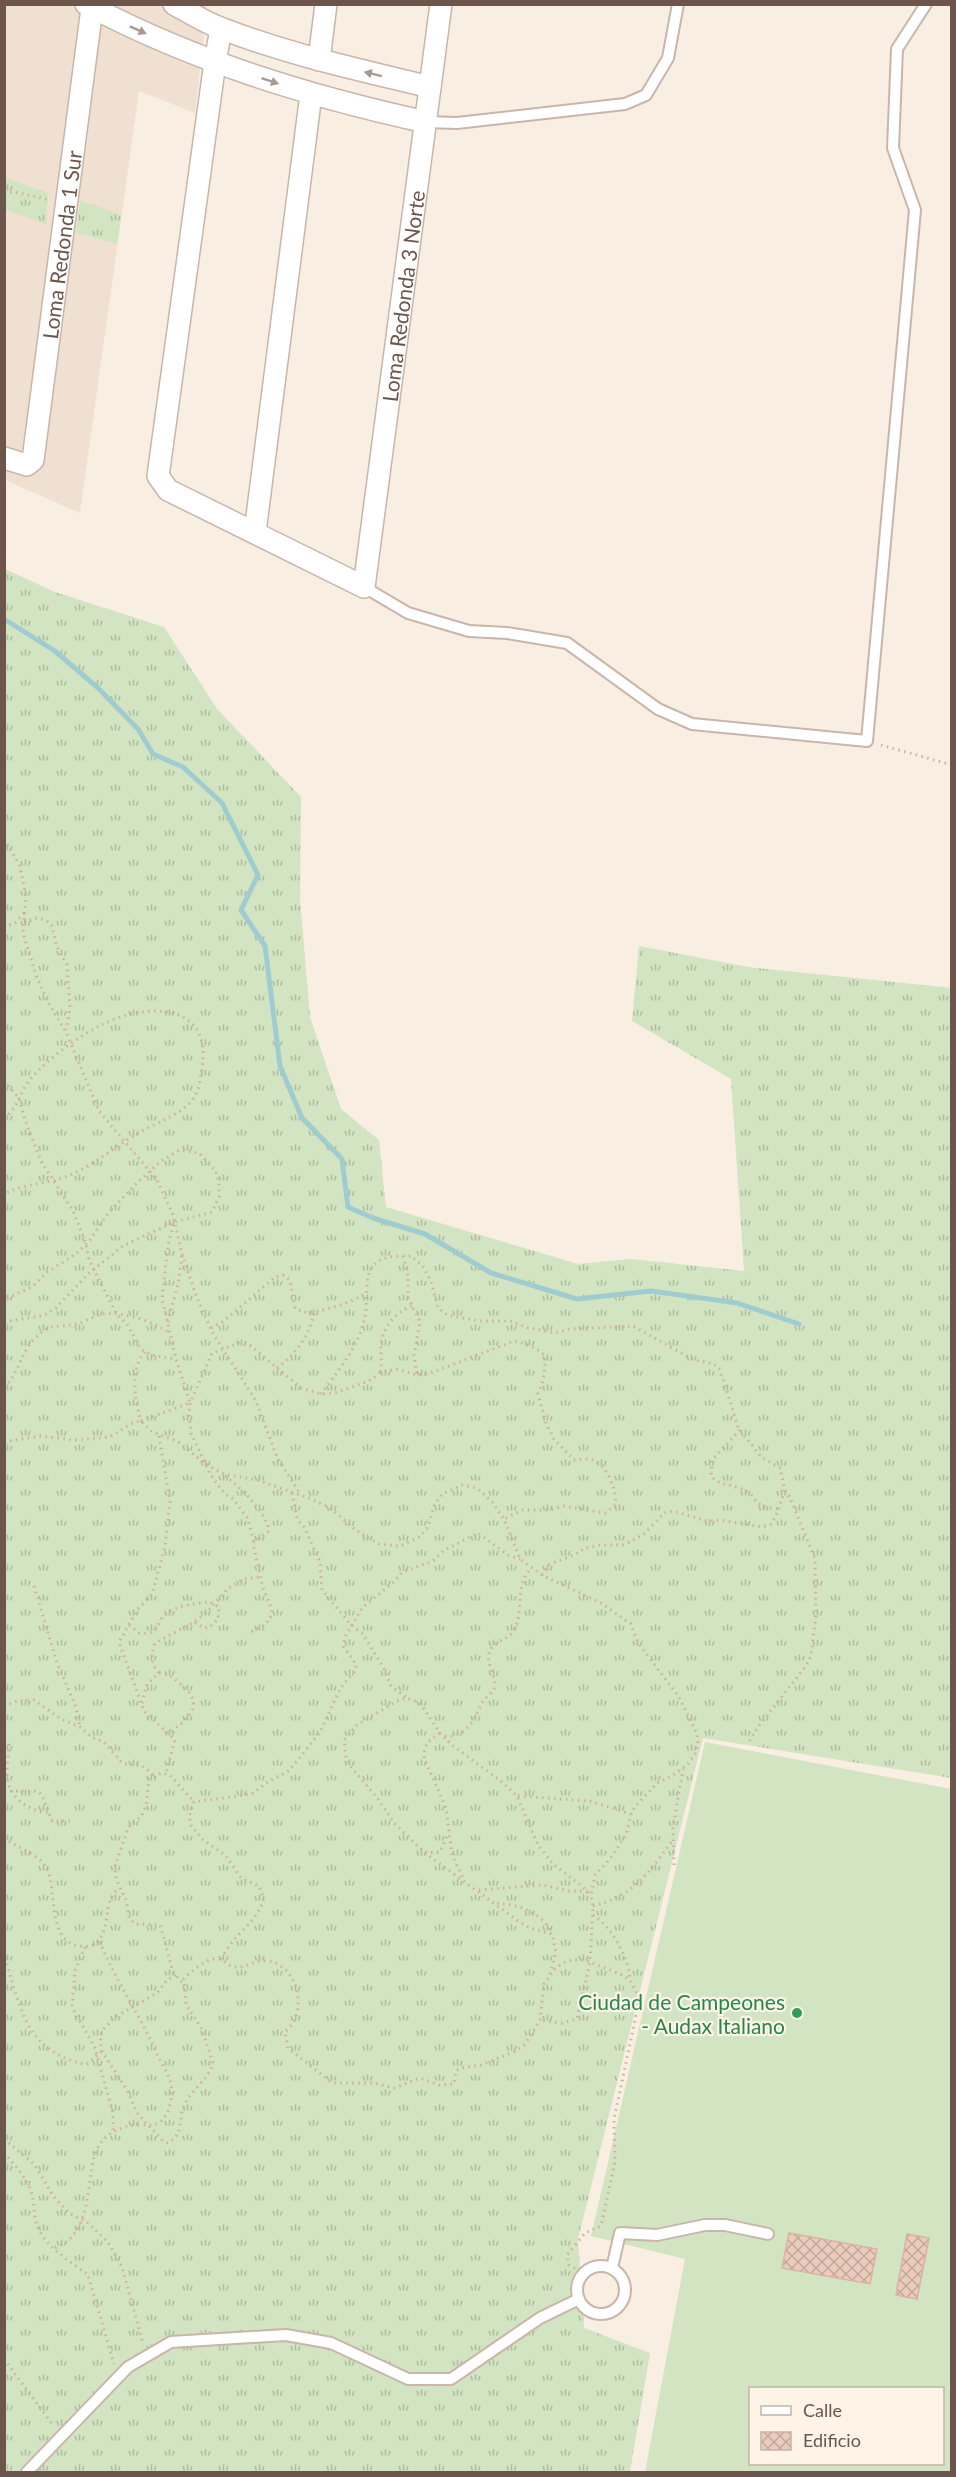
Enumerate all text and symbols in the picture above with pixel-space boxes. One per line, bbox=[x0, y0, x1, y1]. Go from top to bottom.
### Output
one-way arrow bbox=[130, 25, 148, 35]
one-way arrow bbox=[364, 68, 383, 78]
one-way arrow bbox=[261, 77, 279, 87]
street label: Loma Redonda 1 Sur bbox=[36, 149, 86, 340]
street label: Loma Redonda 3 Norte bbox=[376, 189, 429, 403]
place label: Ciudad de Campeones - Audax Italiano bbox=[578, 1989, 785, 2038]
marker: Ciudad de Campeones - Audax Italiano bbox=[790, 2006, 804, 2020]
legend bbox=[749, 2387, 944, 2465]
text: Calle bbox=[803, 2399, 842, 2421]
text: Edificio bbox=[803, 2429, 861, 2451]

